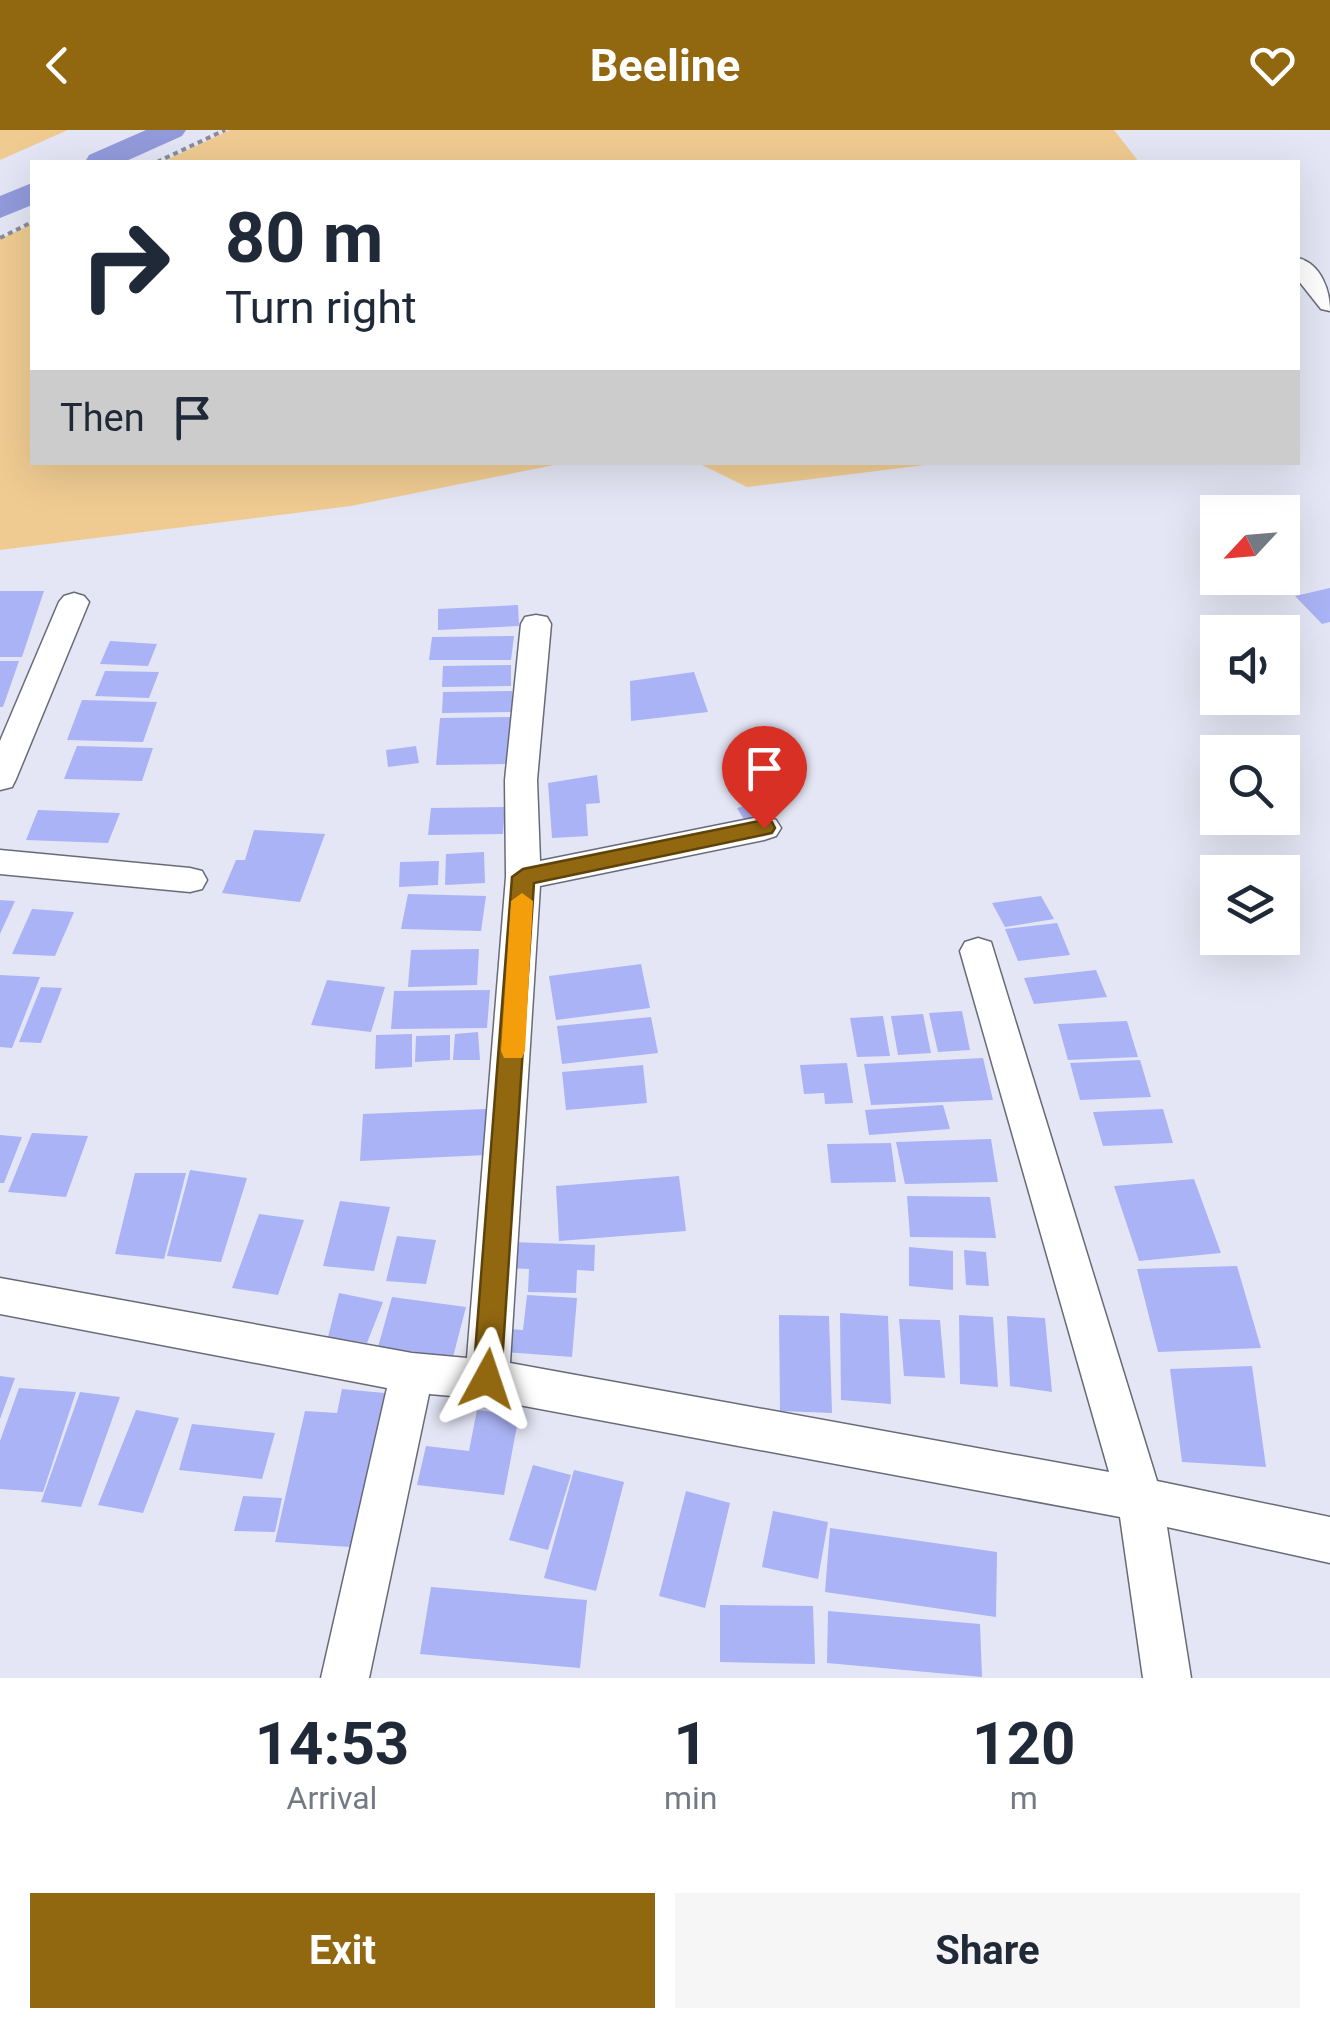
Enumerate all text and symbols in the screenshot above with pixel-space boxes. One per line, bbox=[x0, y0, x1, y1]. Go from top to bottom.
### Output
icon: back bbox=[30, 38, 85, 93]
icon: heart bbox=[1245, 38, 1300, 93]
text: Beeline bbox=[590, 39, 740, 92]
text: 80 m bbox=[225, 197, 383, 279]
icon: right bbox=[60, 200, 190, 330]
text: Turn right bbox=[225, 281, 417, 334]
icon: arrive bbox=[165, 390, 220, 445]
text: Then bbox=[60, 396, 145, 440]
north arrow bbox=[1200, 495, 1300, 595]
map controls bbox=[1200, 495, 1300, 955]
button: sound bbox=[1200, 615, 1300, 715]
pin bbox=[722, 726, 807, 829]
button: search bbox=[1200, 735, 1300, 835]
icon: arrive bbox=[737, 741, 792, 796]
button: layers bbox=[1200, 855, 1300, 955]
position arrow bbox=[435, 1327, 539, 1431]
text: 14:53 bbox=[255, 1708, 409, 1779]
text: 1 bbox=[673, 1708, 708, 1779]
text: 120 bbox=[972, 1708, 1075, 1779]
text: Arrival bbox=[287, 1779, 377, 1817]
text: min bbox=[664, 1779, 717, 1817]
text: m bbox=[1010, 1779, 1038, 1817]
button: Exit bbox=[30, 1893, 655, 2008]
button: Share bbox=[675, 1893, 1300, 2008]

